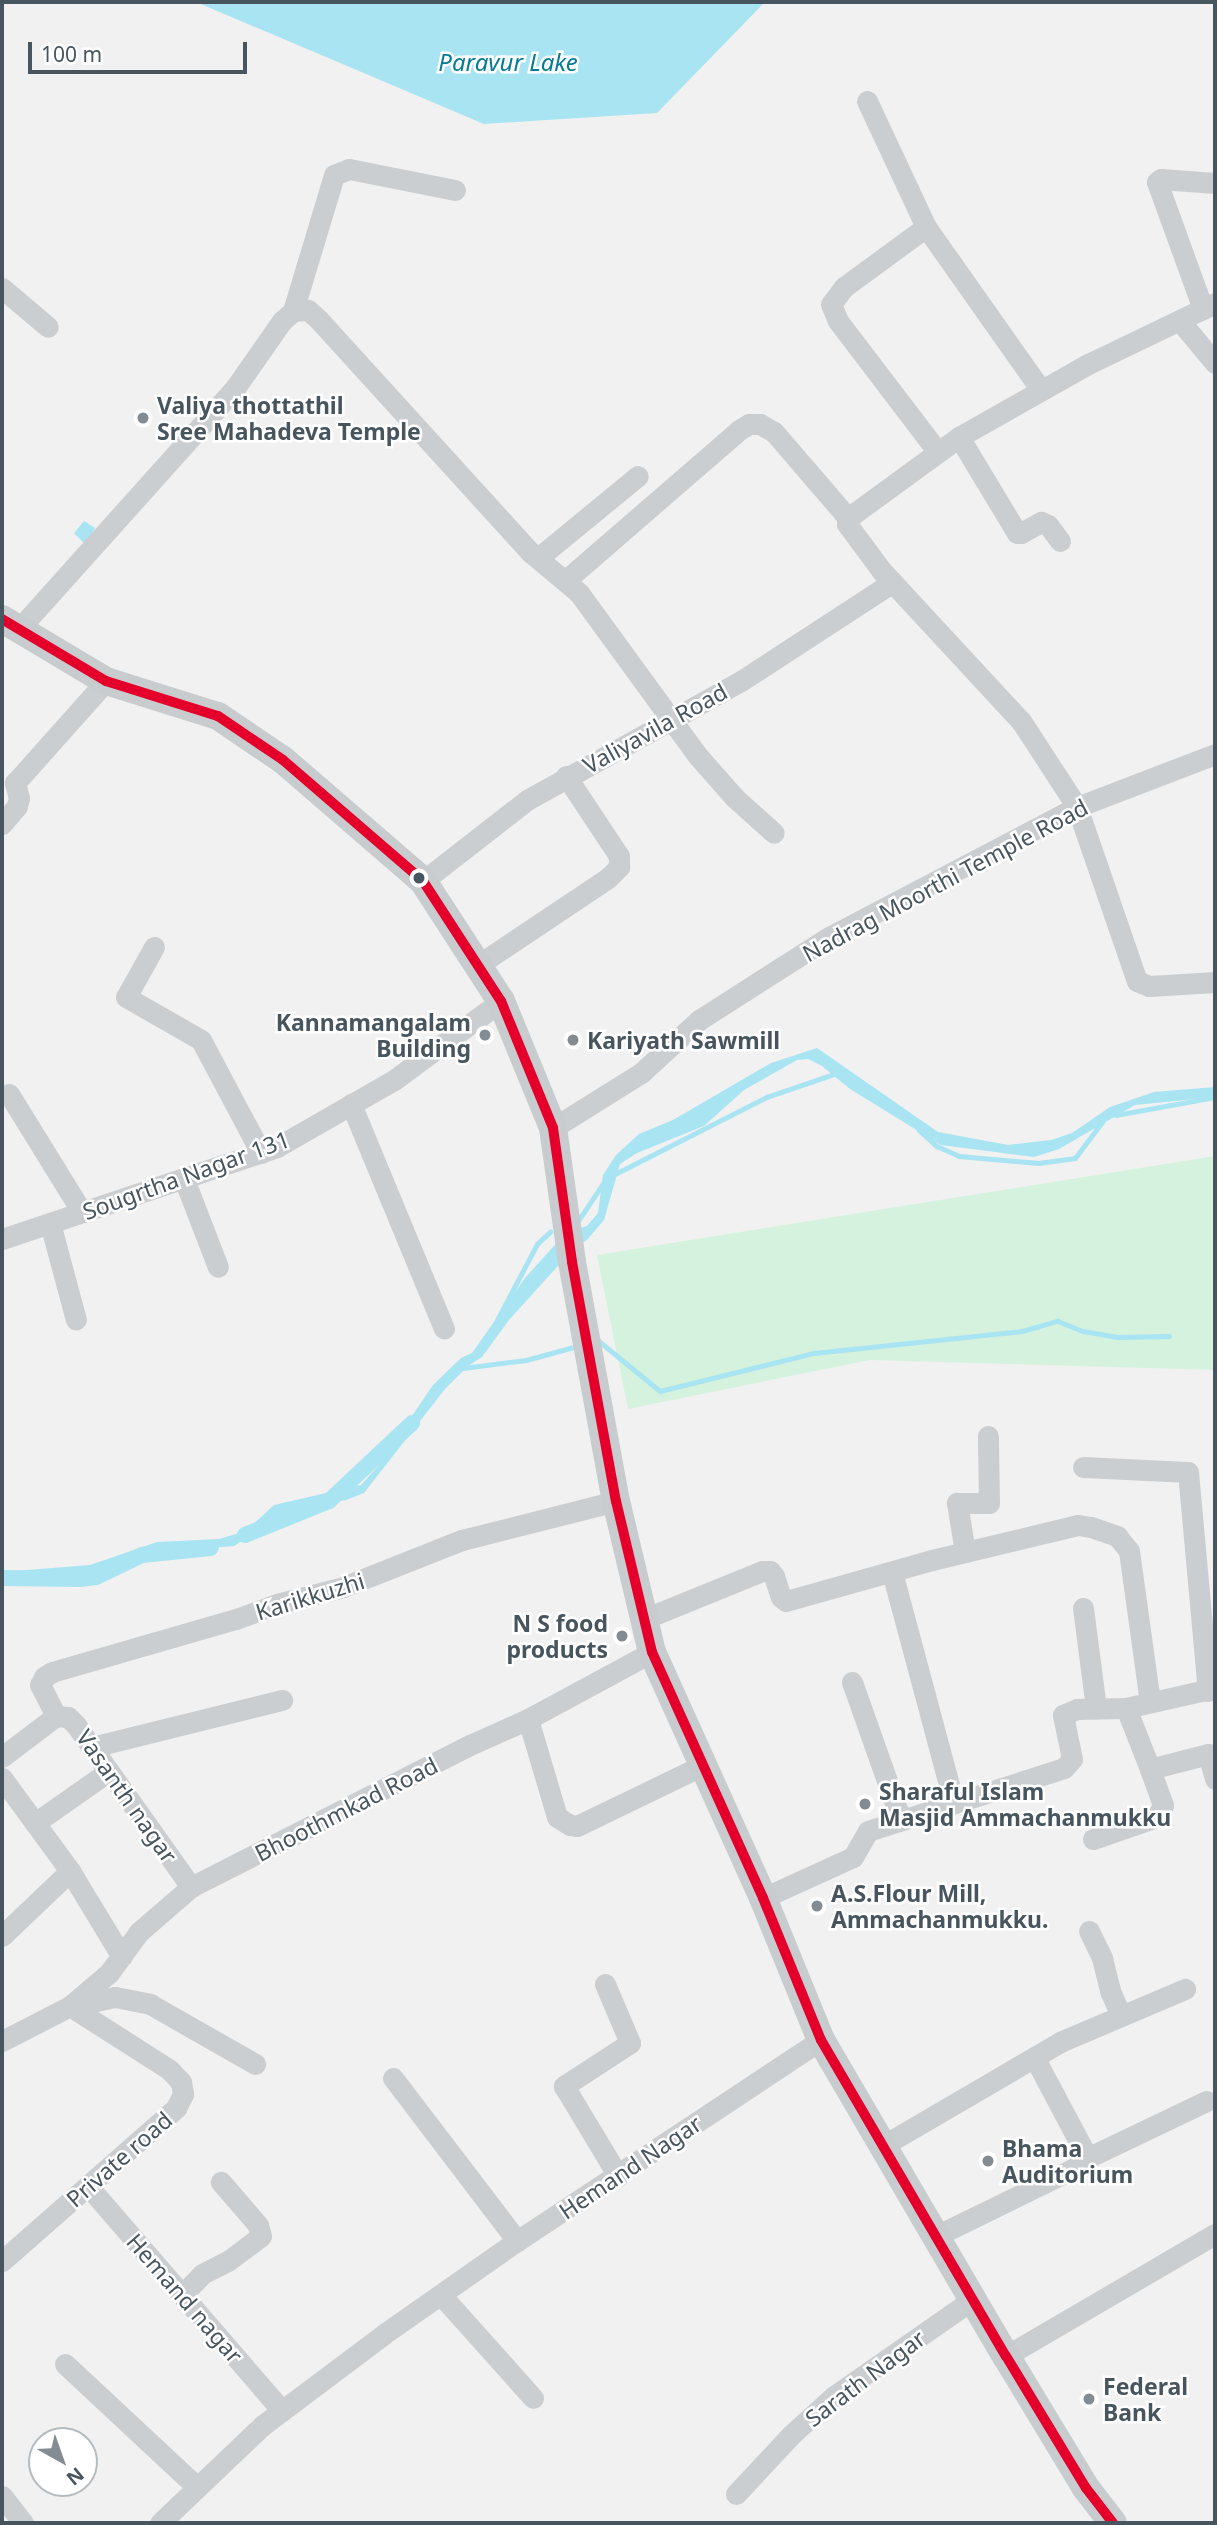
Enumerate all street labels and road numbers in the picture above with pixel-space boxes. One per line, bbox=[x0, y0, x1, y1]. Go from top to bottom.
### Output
street label: Valiyavila Road bbox=[578, 677, 732, 779]
street label: Nadrag Moorthi Temple Road bbox=[798, 793, 1092, 967]
street label: Sougrtha Nagar 131 bbox=[79, 1125, 293, 1225]
street label: Karikkuzhi bbox=[252, 1566, 368, 1626]
street label: Vasanth nagar bbox=[71, 1724, 183, 1868]
street label: Bhoothmkad Road bbox=[250, 1751, 442, 1867]
street label: Private road bbox=[60, 2106, 178, 2212]
street label: Hemand Nagar bbox=[554, 2109, 706, 2225]
street label: Hemand nagar bbox=[121, 2228, 249, 2368]
street label: Sarath Nagar bbox=[800, 2324, 930, 2432]

